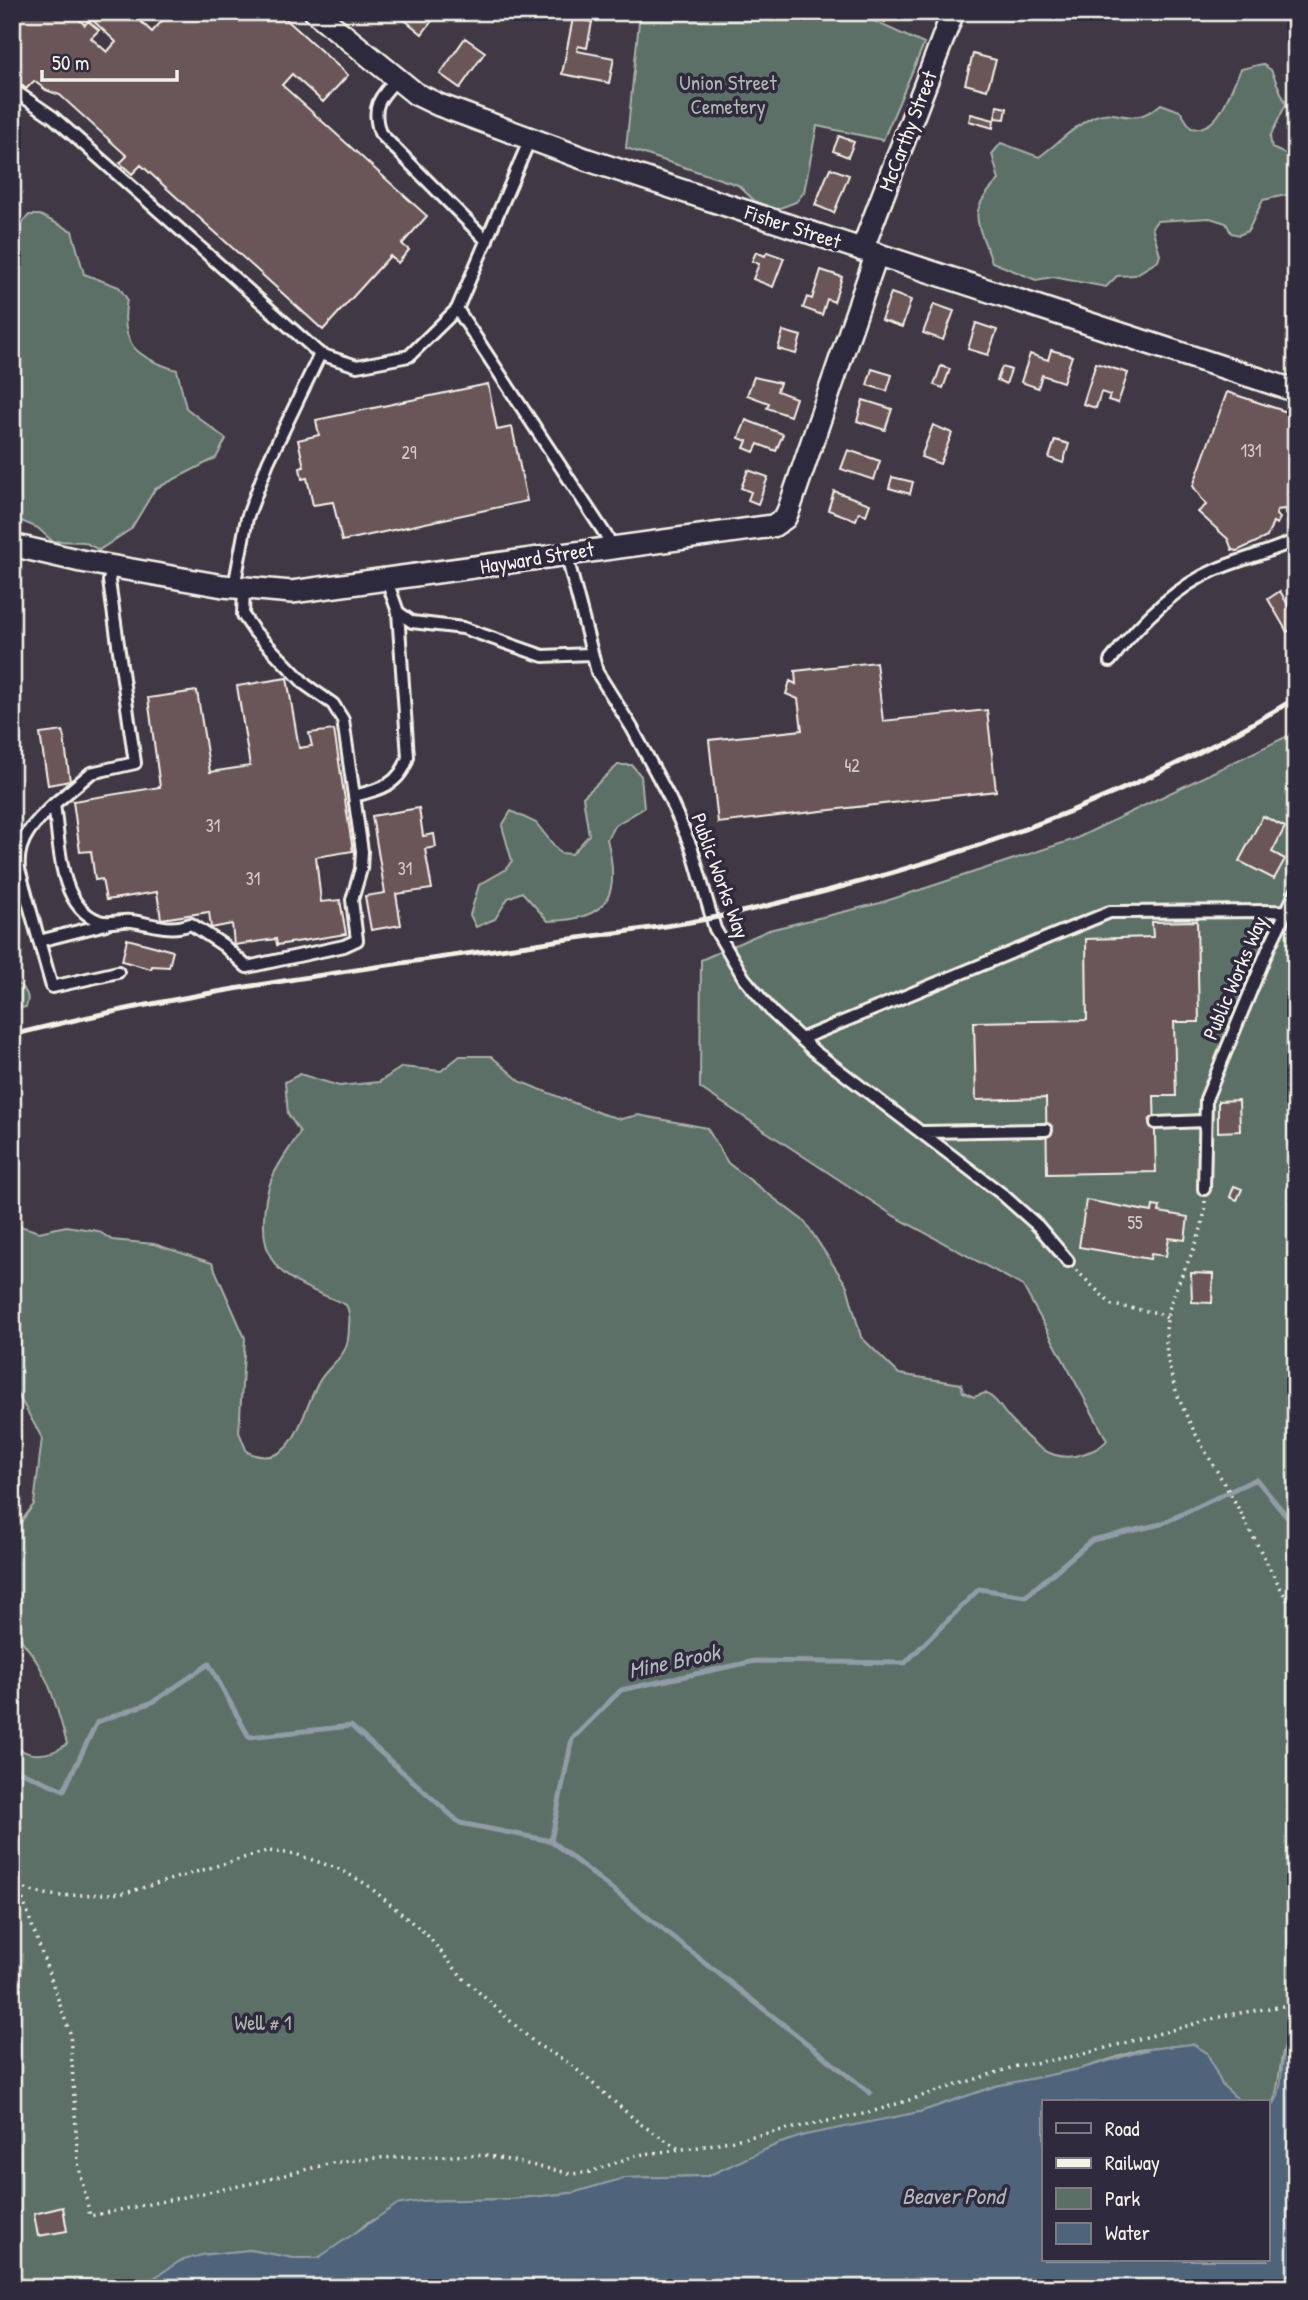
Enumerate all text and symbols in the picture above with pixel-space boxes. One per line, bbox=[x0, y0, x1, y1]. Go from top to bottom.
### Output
scale bar bbox=[42, 38, 177, 82]
text: 50 m bbox=[52, 48, 89, 77]
street label: McCarthy Street bbox=[871, 66, 944, 195]
park label: Union Street Cemetery bbox=[679, 68, 777, 121]
street label: Fisher Street bbox=[740, 197, 846, 256]
house number: 131 bbox=[1240, 438, 1262, 463]
house number: 29 bbox=[401, 440, 417, 465]
street label: Hayward Street bbox=[478, 534, 597, 581]
house number: 42 bbox=[844, 753, 860, 778]
street label: Public Works Way bbox=[684, 809, 757, 943]
house number: 31 bbox=[206, 813, 220, 838]
house number: 31 bbox=[398, 856, 412, 881]
house number: 31 bbox=[246, 866, 260, 891]
street label: Public Works Way bbox=[1195, 911, 1274, 1044]
house number: 55 bbox=[1127, 1210, 1143, 1235]
water label: Mine Brook bbox=[626, 1635, 725, 1685]
park label: Well # 1 bbox=[234, 2008, 292, 2037]
legend bbox=[1042, 2100, 1270, 2262]
text: Road bbox=[1105, 2114, 1139, 2143]
text: Railway bbox=[1105, 2148, 1160, 2177]
water label: Beaver Pond bbox=[902, 2180, 1008, 2211]
text: Park bbox=[1105, 2184, 1140, 2213]
text: Water bbox=[1105, 2218, 1150, 2247]

